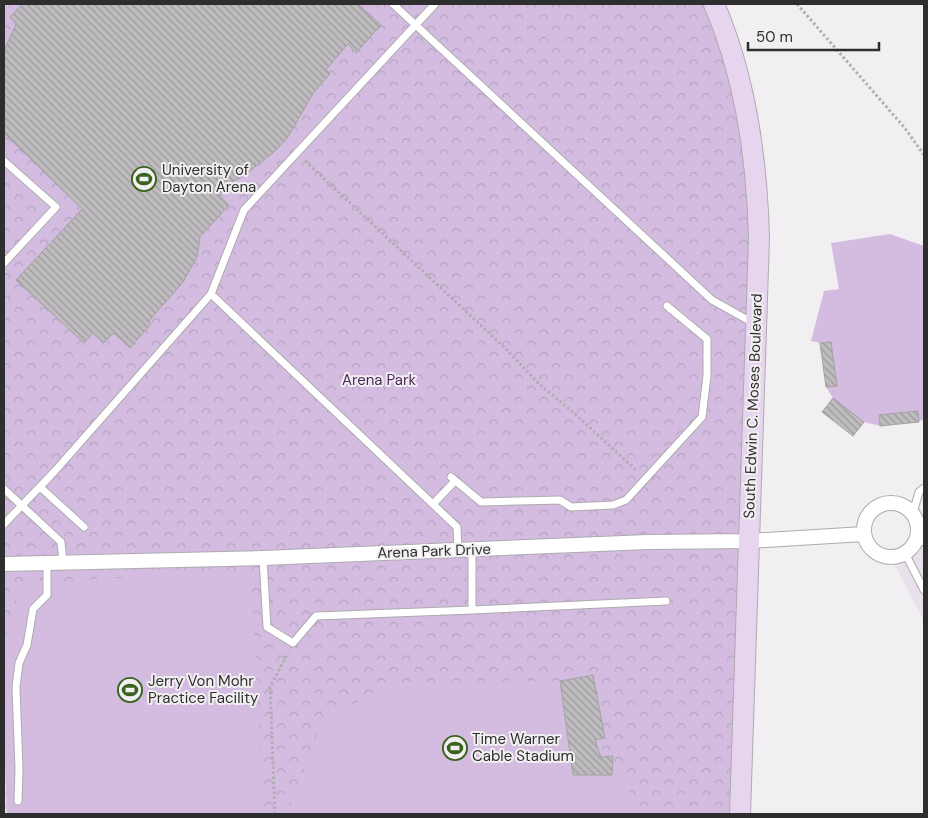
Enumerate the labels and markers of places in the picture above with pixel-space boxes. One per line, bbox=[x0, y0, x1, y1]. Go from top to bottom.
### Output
place label: University of Dayton Arena bbox=[162, 160, 256, 197]
sports icon: University of Dayton Arena bbox=[131, 166, 157, 192]
place label: Jerry Von Mohr Practice Facility bbox=[148, 671, 259, 708]
sports icon: Jerry Von Mohr Practice Facility bbox=[117, 677, 143, 703]
place label: Time Warner Cable Stadium bbox=[472, 729, 574, 766]
sports icon: Time Warner Cable Stadium bbox=[442, 735, 468, 761]

